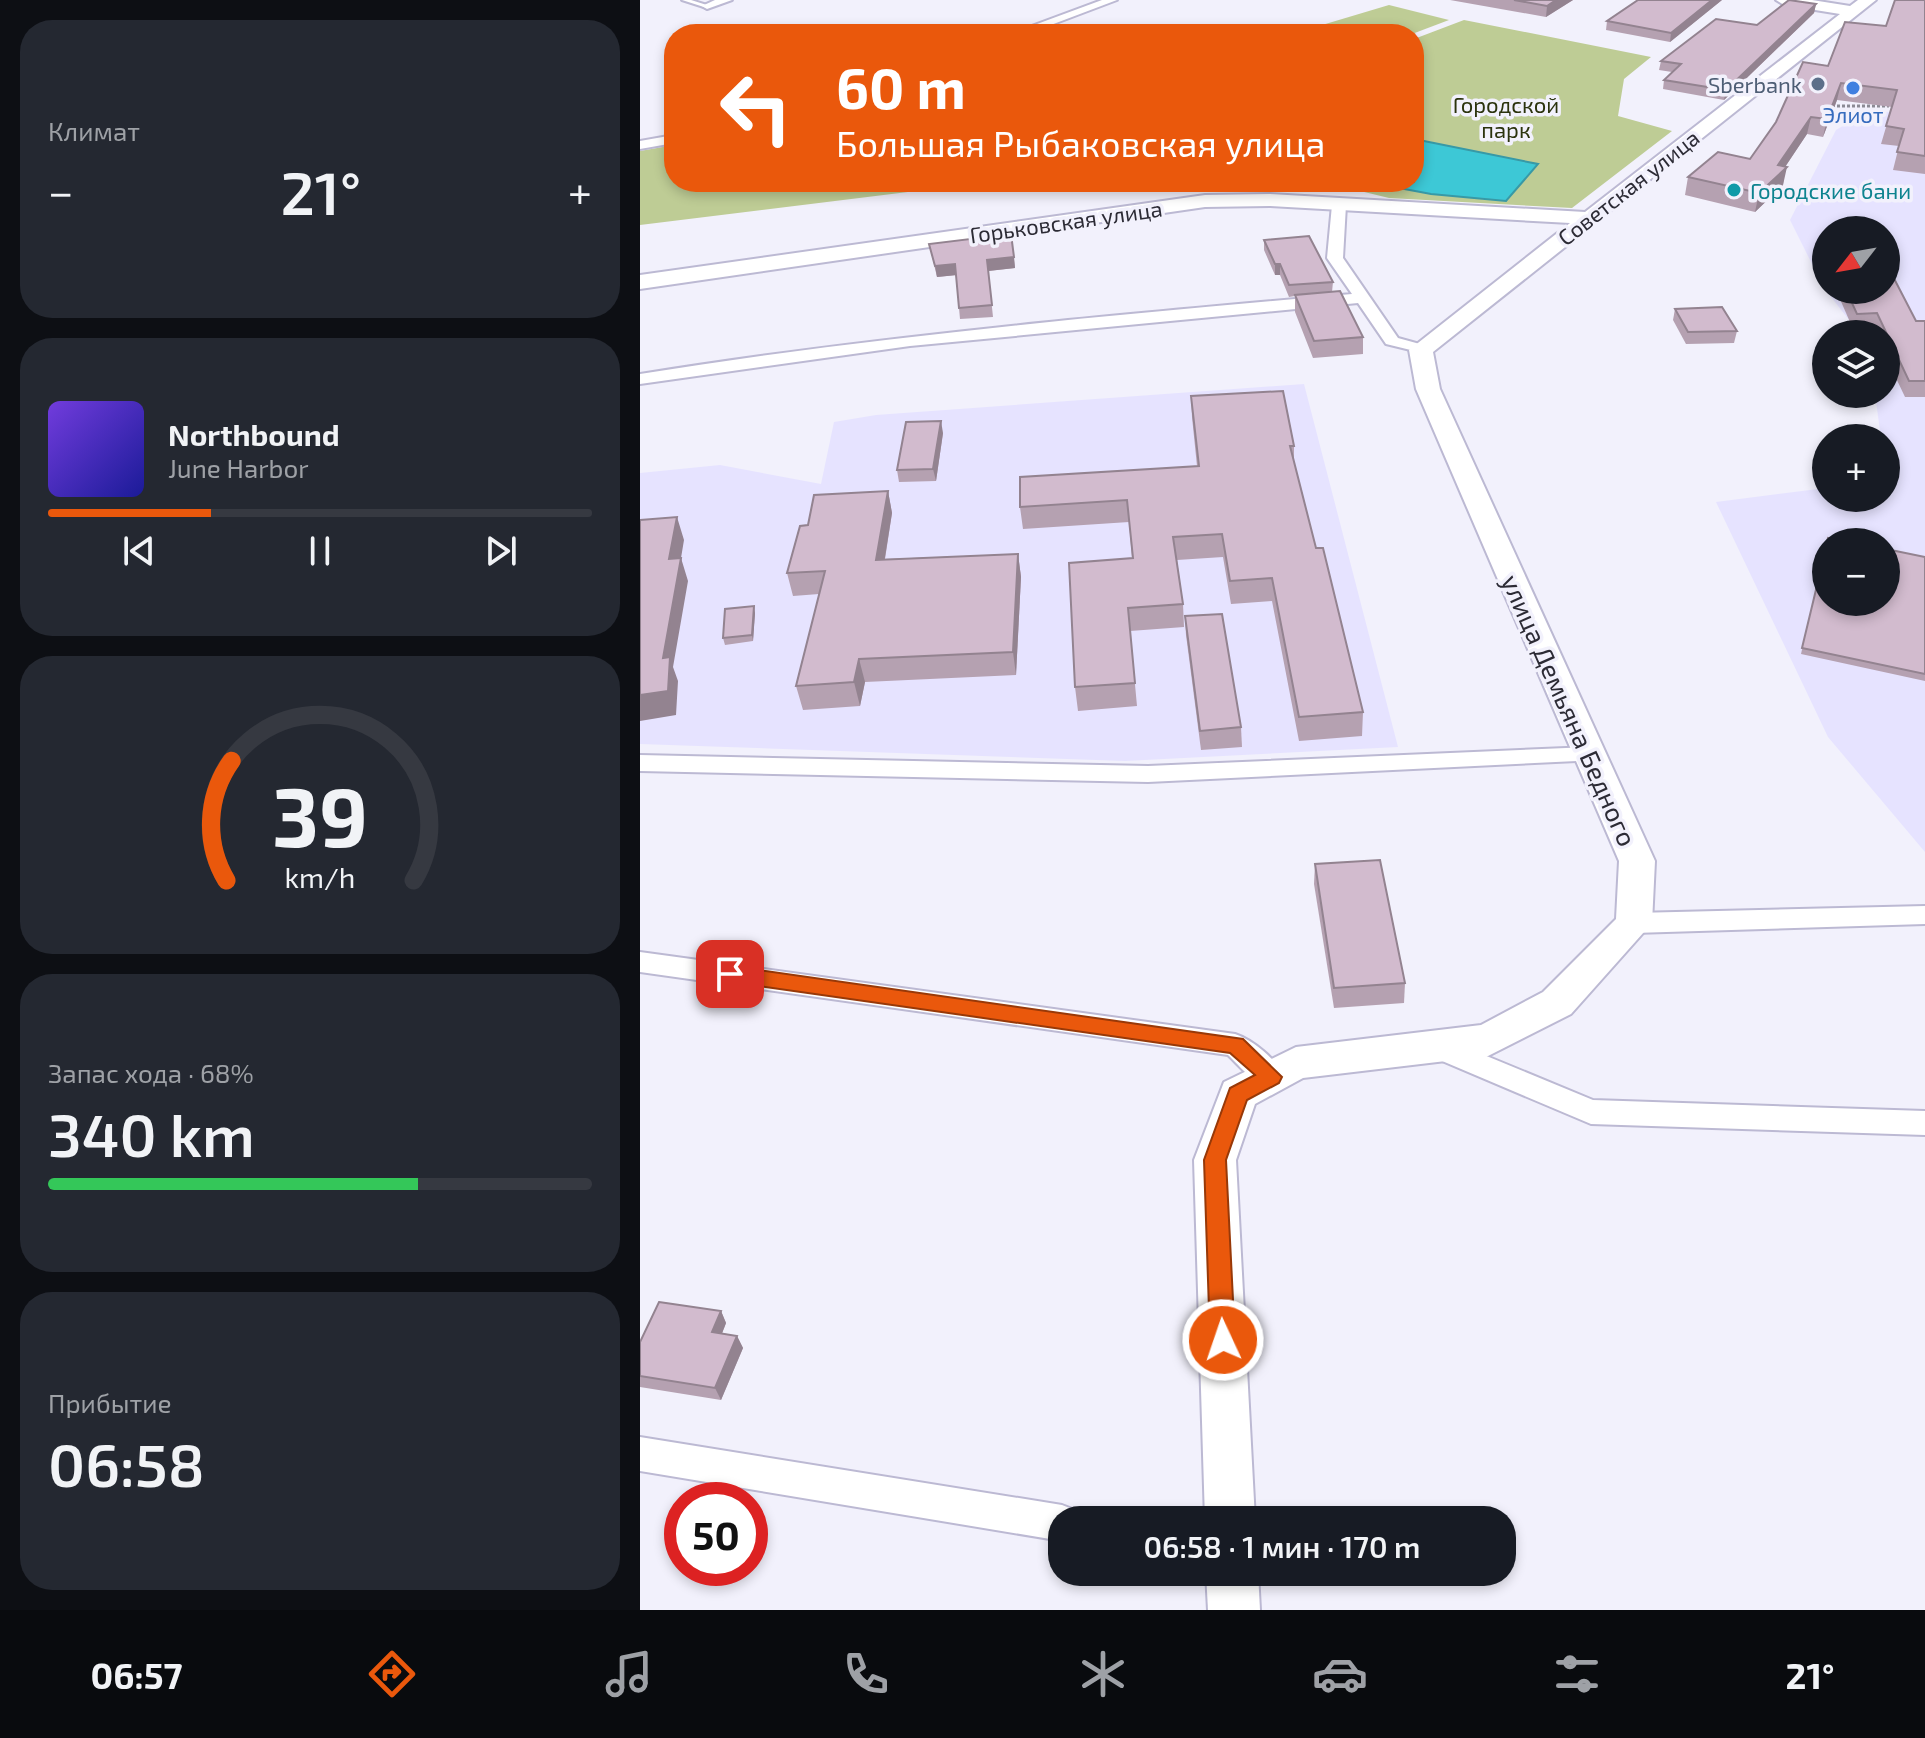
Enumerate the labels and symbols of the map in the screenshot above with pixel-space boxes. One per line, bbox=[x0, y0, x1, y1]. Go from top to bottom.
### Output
place label: Sberbank bbox=[1708, 71, 1802, 97]
marker: Sberbank bbox=[1809, 75, 1827, 93]
marker: Элиот bbox=[1844, 79, 1862, 97]
park label: Городской парк bbox=[1453, 91, 1559, 142]
place label: Элиот bbox=[1823, 101, 1884, 127]
street label: Советская улица bbox=[1552, 124, 1704, 251]
place label: Городские бани bbox=[1750, 177, 1911, 203]
marker: Городские бани bbox=[1725, 181, 1743, 199]
street label: Горьковская улица bbox=[968, 195, 1164, 248]
north arrow bbox=[1812, 216, 1900, 304]
street label: улица Демьяна Бедного bbox=[1495, 569, 1644, 851]
pin bbox=[696, 940, 764, 1008]
position arrow bbox=[1181, 1298, 1265, 1382]
speed limit sign: 50 bbox=[664, 1482, 768, 1586]

